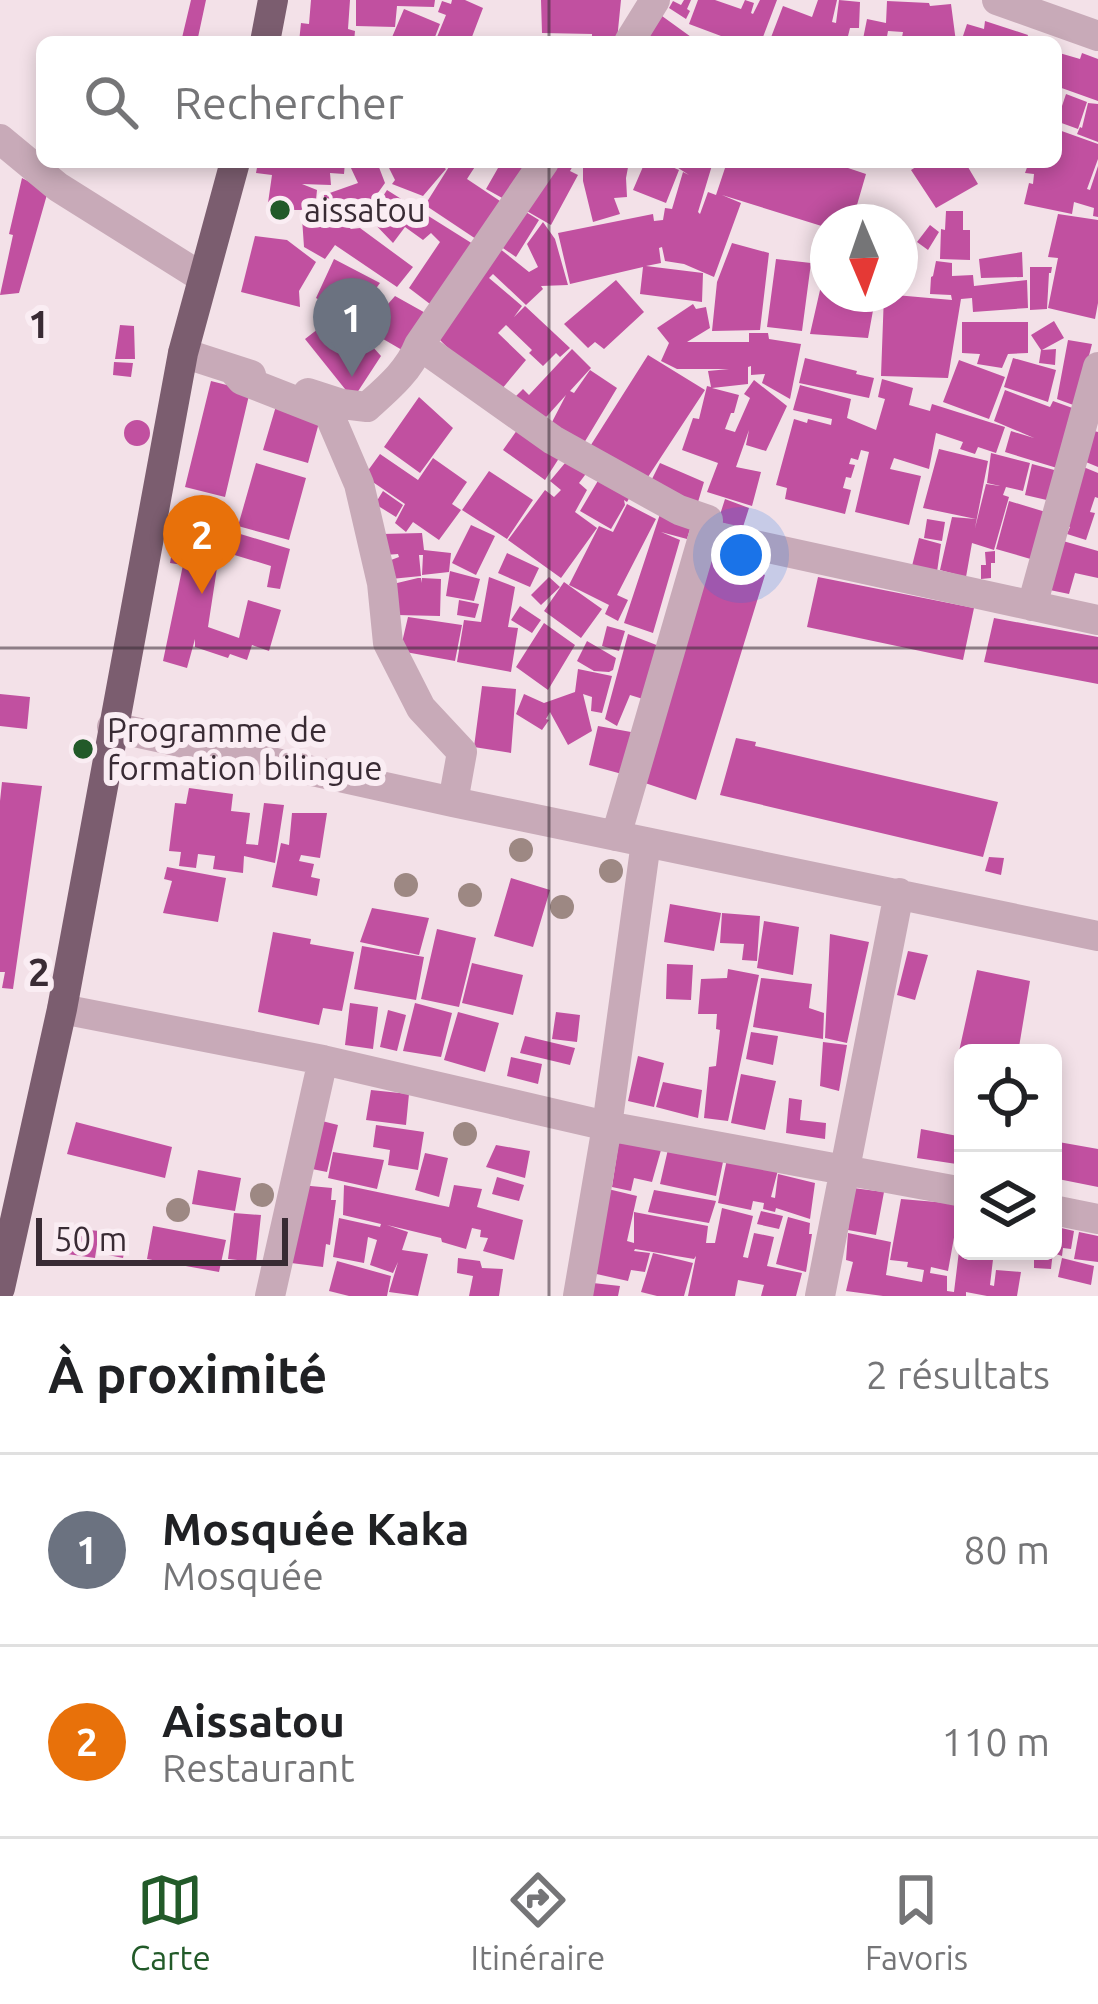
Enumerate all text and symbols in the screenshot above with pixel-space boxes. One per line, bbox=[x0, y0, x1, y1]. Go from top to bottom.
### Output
search box bbox=[36, 36, 1062, 168]
icon: search bbox=[78, 69, 144, 135]
text: Rechercher bbox=[174, 77, 404, 128]
place label: aissatou bbox=[304, 191, 426, 228]
marker: aissatou bbox=[267, 197, 293, 223]
north arrow bbox=[810, 204, 918, 312]
pin: 1 bbox=[313, 278, 391, 377]
text: 1 bbox=[28, 302, 50, 345]
pin: 2 bbox=[163, 495, 241, 594]
your location bbox=[711, 525, 771, 585]
place label: Programme de formation bilingue bbox=[107, 711, 382, 786]
marker: Programme de formation bilingue bbox=[70, 736, 96, 762]
text: 2 bbox=[28, 950, 50, 993]
map controls bbox=[954, 1044, 1062, 1260]
button: locate bbox=[954, 1044, 1062, 1152]
button: layers bbox=[954, 1152, 1062, 1260]
scale bar bbox=[36, 1212, 288, 1265]
text: 50 m bbox=[54, 1220, 127, 1257]
text: À proximité bbox=[48, 1345, 327, 1403]
text: 2 résultats bbox=[866, 1353, 1050, 1396]
text: Mosquée Kaka bbox=[162, 1503, 470, 1554]
text: 1 bbox=[76, 1528, 98, 1571]
text: 80 m bbox=[963, 1528, 1050, 1571]
text: Mosquée bbox=[162, 1554, 324, 1597]
text: Aissatou bbox=[162, 1695, 345, 1746]
text: 2 bbox=[76, 1720, 98, 1763]
text: 110 m bbox=[941, 1720, 1050, 1763]
text: Restaurant bbox=[162, 1746, 355, 1789]
tab: Carte bbox=[130, 1867, 211, 1976]
tab: Itinéraire bbox=[470, 1867, 605, 1976]
tab: Favoris bbox=[865, 1867, 968, 1976]

